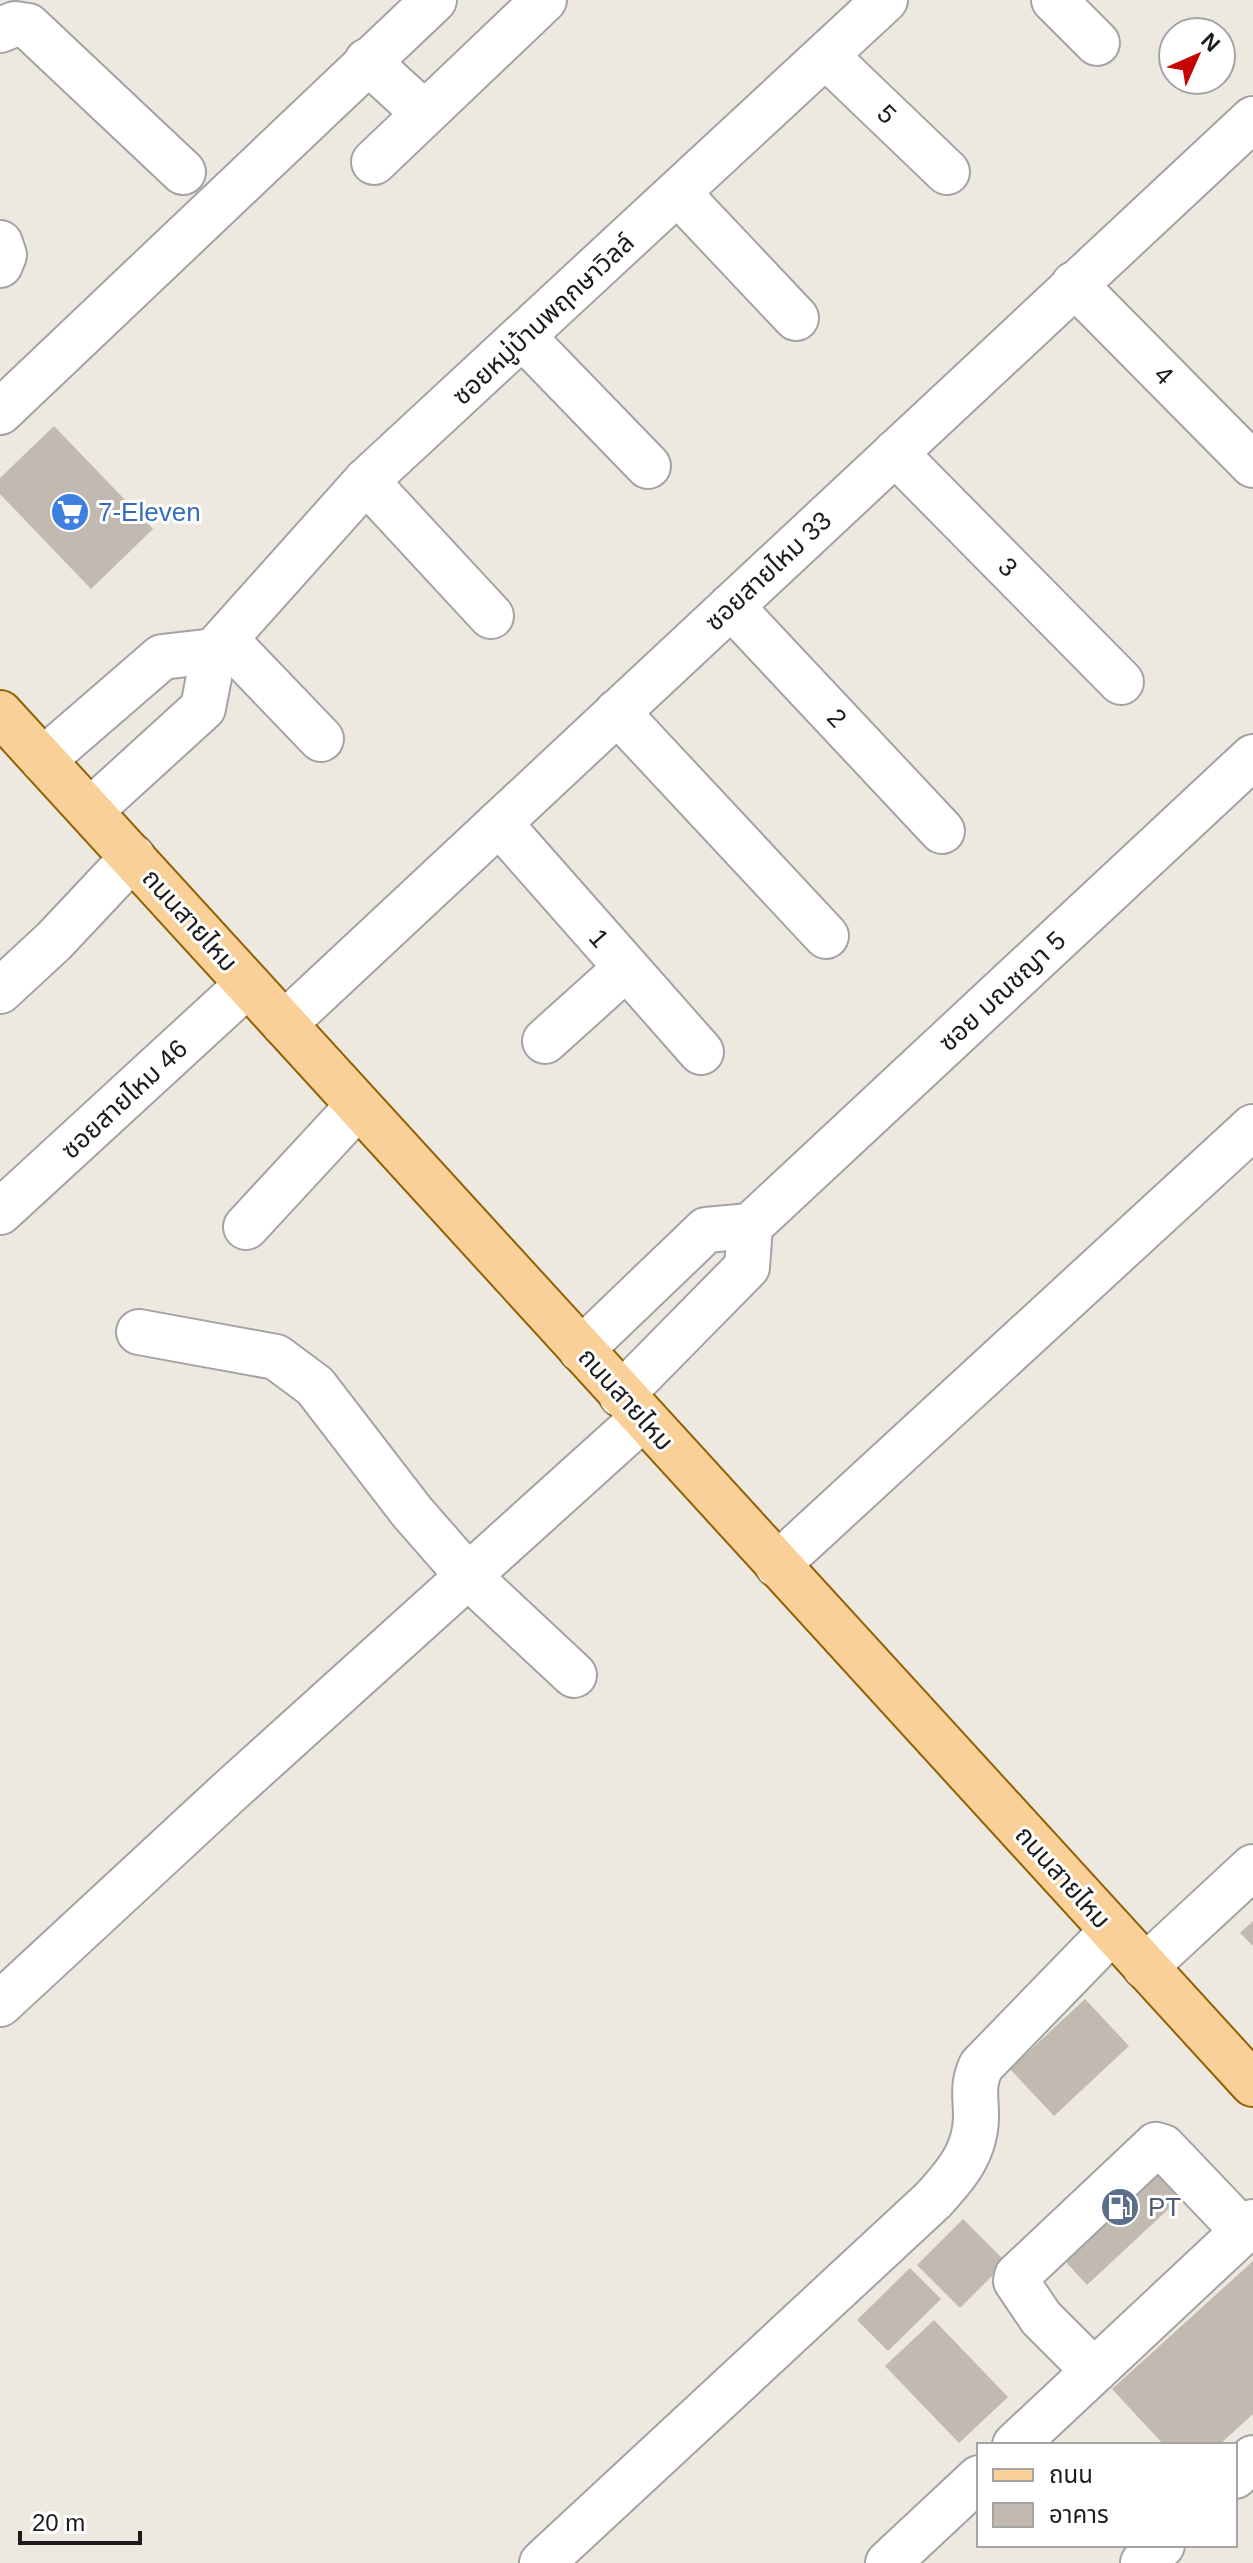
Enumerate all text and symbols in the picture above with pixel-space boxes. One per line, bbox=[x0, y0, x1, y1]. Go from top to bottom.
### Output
north arrow bbox=[1157, 16, 1237, 96]
text: N bbox=[1196, 28, 1225, 57]
street label: 5 bbox=[871, 98, 903, 130]
street label: ซอยหมู่บ้านพฤกษาวิลล์ bbox=[446, 227, 641, 412]
street label: 4 bbox=[1148, 359, 1180, 391]
supermarket icon: 7-Eleven bbox=[49, 491, 91, 533]
place label: 7-Eleven bbox=[98, 497, 201, 527]
street label: ซอยสายไหม 33 bbox=[699, 505, 837, 637]
street label: 3 bbox=[992, 551, 1024, 583]
street label: 2 bbox=[821, 702, 853, 734]
street label: ถนนสายไหม bbox=[136, 863, 244, 977]
street label: 1 bbox=[583, 923, 615, 953]
street label: ซอย มณชญา 5 bbox=[933, 925, 1071, 1057]
street label: ซอยสายไหม 46 bbox=[55, 1033, 193, 1165]
street label: ถนนสายไหม bbox=[572, 1342, 680, 1456]
street label: ถนนสายไหม bbox=[1009, 1820, 1117, 1934]
fuel station icon: PT bbox=[1099, 2186, 1141, 2228]
place label: PT bbox=[1148, 2192, 1181, 2222]
legend bbox=[977, 2443, 1237, 2547]
text: ถนน bbox=[1049, 2461, 1093, 2488]
scale bar bbox=[20, 2495, 140, 2545]
text: อาคาร bbox=[1049, 2501, 1109, 2528]
text: 20 m bbox=[32, 2509, 85, 2536]

